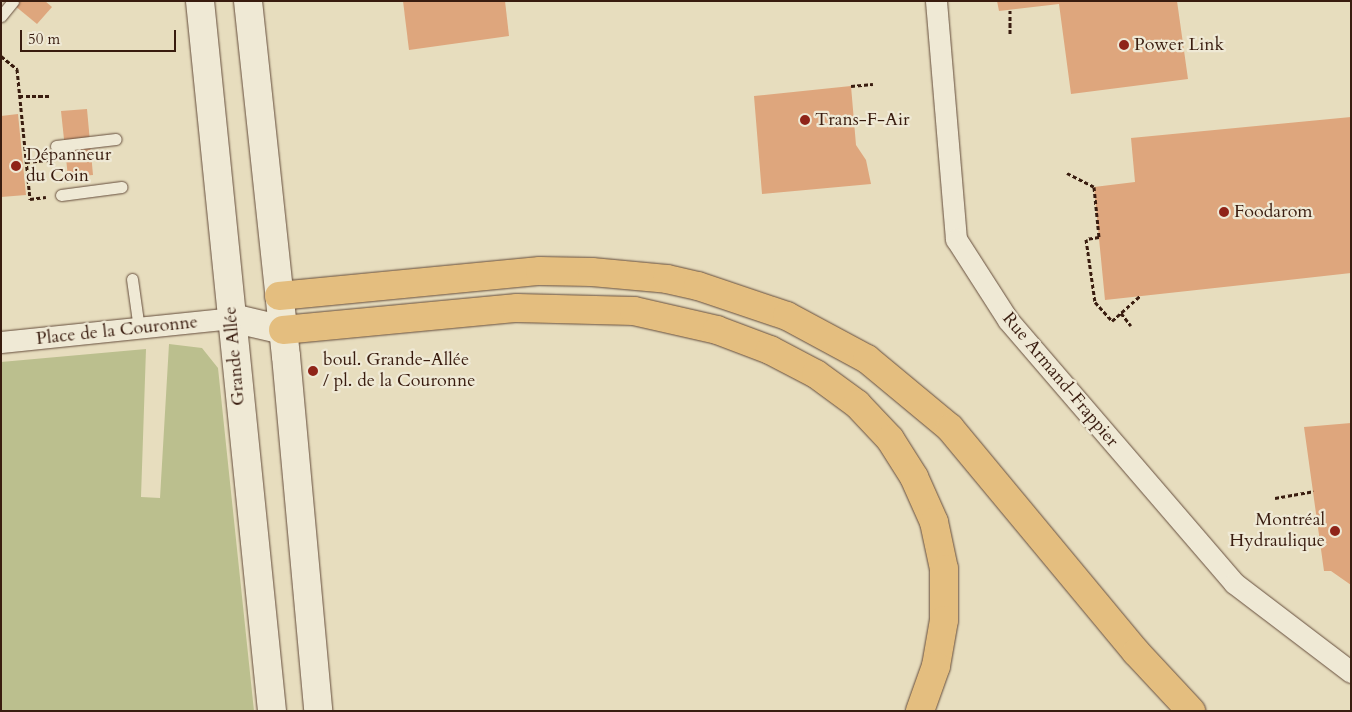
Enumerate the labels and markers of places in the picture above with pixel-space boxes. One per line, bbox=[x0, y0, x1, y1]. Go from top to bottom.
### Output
place label: Power Link bbox=[1134, 34, 1224, 56]
marker: Power Link bbox=[1118, 39, 1130, 51]
place label: Trans-F-Air bbox=[815, 109, 910, 131]
marker: Trans-F-Air bbox=[799, 114, 811, 126]
place label: Dépanneur du Coin bbox=[26, 145, 111, 188]
marker: Dépanneur du Coin bbox=[10, 160, 22, 172]
place label: Foodarom bbox=[1234, 201, 1313, 223]
marker: Foodarom bbox=[1218, 206, 1230, 218]
place label: boul. Grande-Allée / pl. de la Couronne bbox=[323, 350, 475, 392]
marker: boul. Grande-Allée / pl. de la Couronne bbox=[307, 365, 319, 377]
place label: Montréal Hydraulique bbox=[1229, 510, 1325, 552]
marker: Montréal Hydraulique bbox=[1329, 525, 1341, 537]

